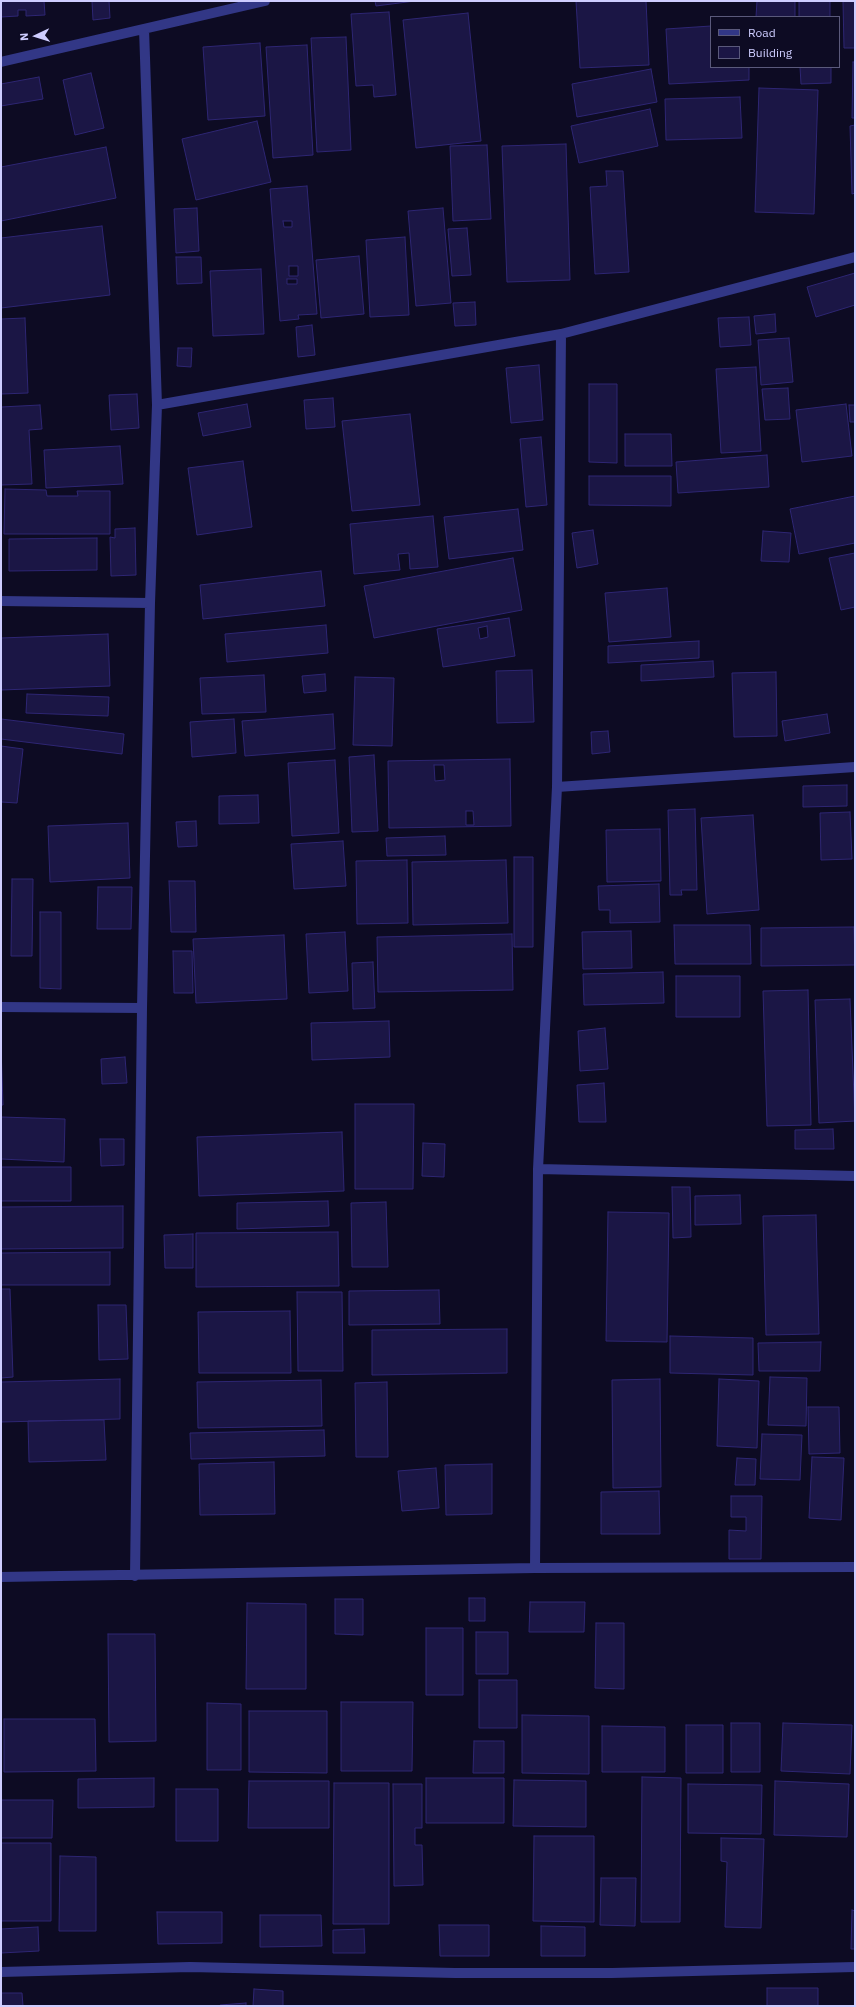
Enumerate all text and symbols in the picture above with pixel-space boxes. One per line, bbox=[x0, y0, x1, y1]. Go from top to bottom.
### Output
north arrow bbox=[16, 16, 56, 56]
legend bbox=[710, 16, 840, 68]
text: Road bbox=[748, 25, 776, 40]
text: N bbox=[17, 32, 31, 41]
text: Building bbox=[748, 45, 792, 60]

